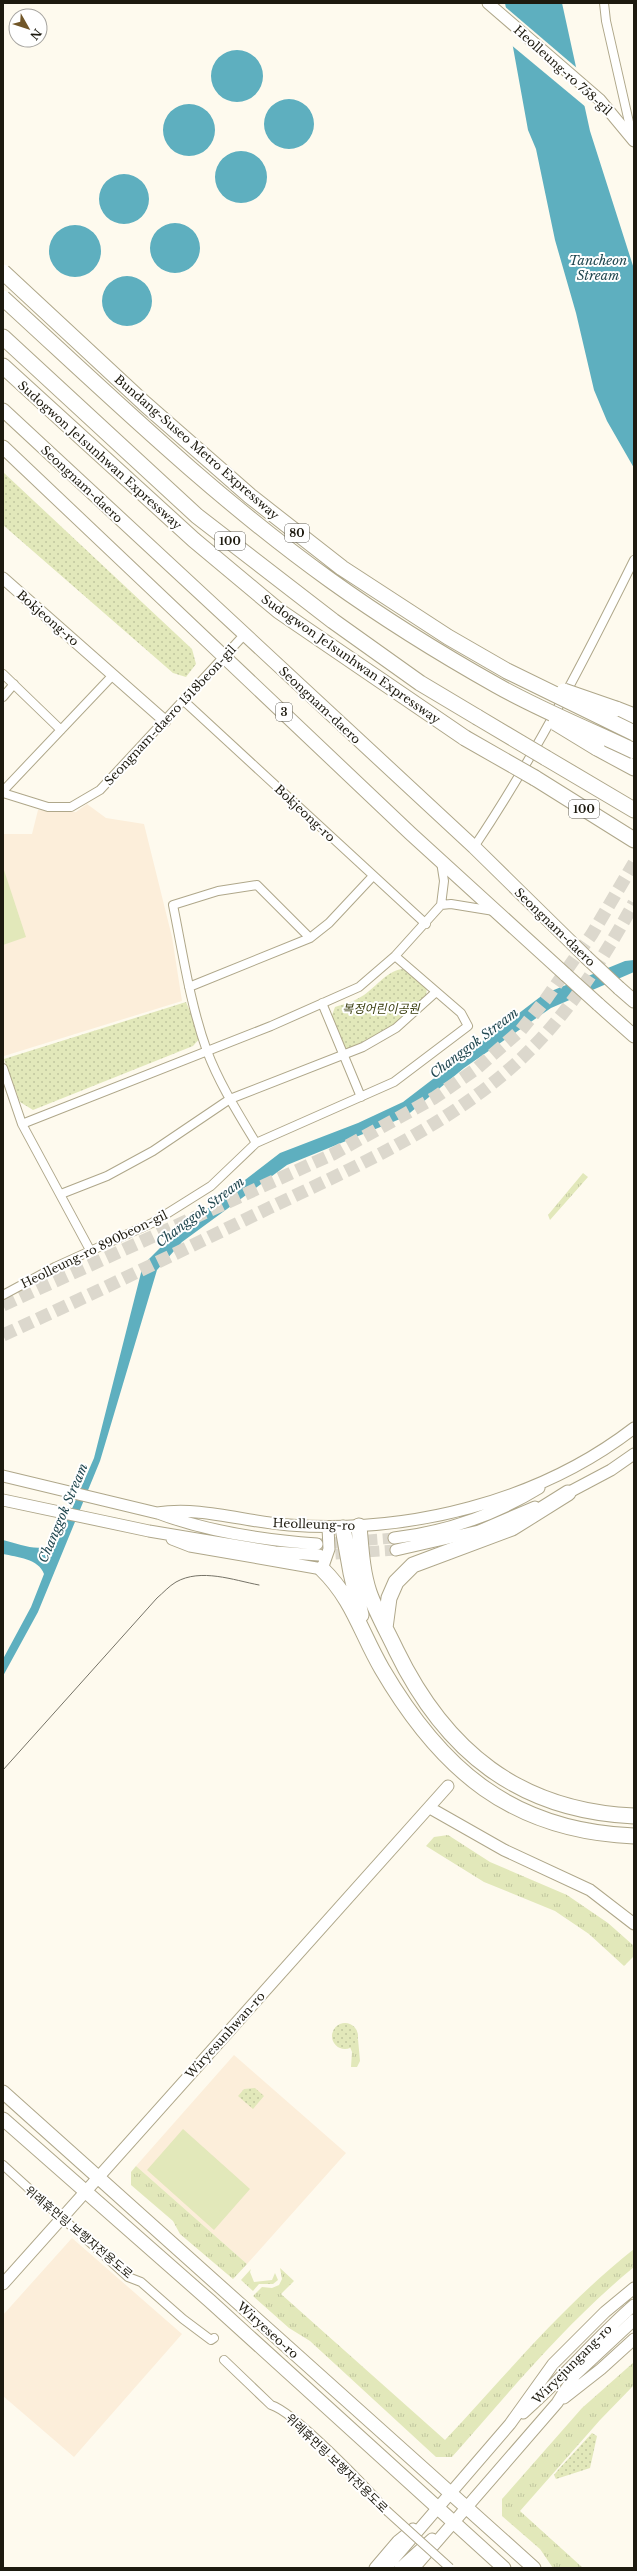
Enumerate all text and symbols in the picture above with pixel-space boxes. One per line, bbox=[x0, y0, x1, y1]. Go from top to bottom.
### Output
north arrow bbox=[8, 8, 48, 48]
street label: Heolleung-ro 758-gil bbox=[511, 22, 615, 118]
text: N bbox=[27, 26, 44, 43]
water label: Tancheon Stream bbox=[569, 252, 627, 284]
street label: Bundang-Suseo Metro Expressway bbox=[112, 371, 283, 523]
street label: Sudogwon Je1sunhwan Expressway bbox=[15, 377, 185, 533]
street label: Seongnam-daero bbox=[38, 442, 126, 526]
road number: 80 bbox=[285, 524, 309, 542]
road number: 100 bbox=[215, 532, 245, 550]
street label: Bokjeong-ro bbox=[14, 587, 82, 649]
street label: Sudogwon Je1sunhwan Expressway bbox=[259, 591, 444, 727]
street label: Seongnam-daero 1518beon-gil bbox=[101, 642, 239, 788]
street label: Seongnam-daero bbox=[276, 663, 364, 747]
road number: 3 bbox=[276, 703, 292, 721]
street label: Bokjeong-ro bbox=[272, 781, 338, 845]
road number: 100 bbox=[569, 800, 599, 818]
street label: Seongnam-daero bbox=[512, 885, 599, 969]
park label: 복정어린이공원 bbox=[342, 1001, 421, 1016]
water label: Changgok Stream bbox=[426, 1004, 522, 1082]
water label: Changgok Stream bbox=[152, 1173, 248, 1251]
street label: Heolleung-ro 890beon-gil bbox=[18, 1207, 170, 1291]
water label: Changgok Stream bbox=[34, 1461, 92, 1565]
street label: Heolleung-ro bbox=[272, 1515, 356, 1533]
street label: Wiryesunhwan-ro bbox=[181, 1988, 268, 2082]
street label: 위례휴먼링 보행자전용도로 bbox=[22, 2183, 136, 2281]
street label: Wiryeseo-ro bbox=[234, 2298, 302, 2362]
street label: Wiryejungang-ro bbox=[528, 2321, 615, 2408]
street label: 위례휴먼링 보행자전용도로 bbox=[283, 2410, 391, 2516]

